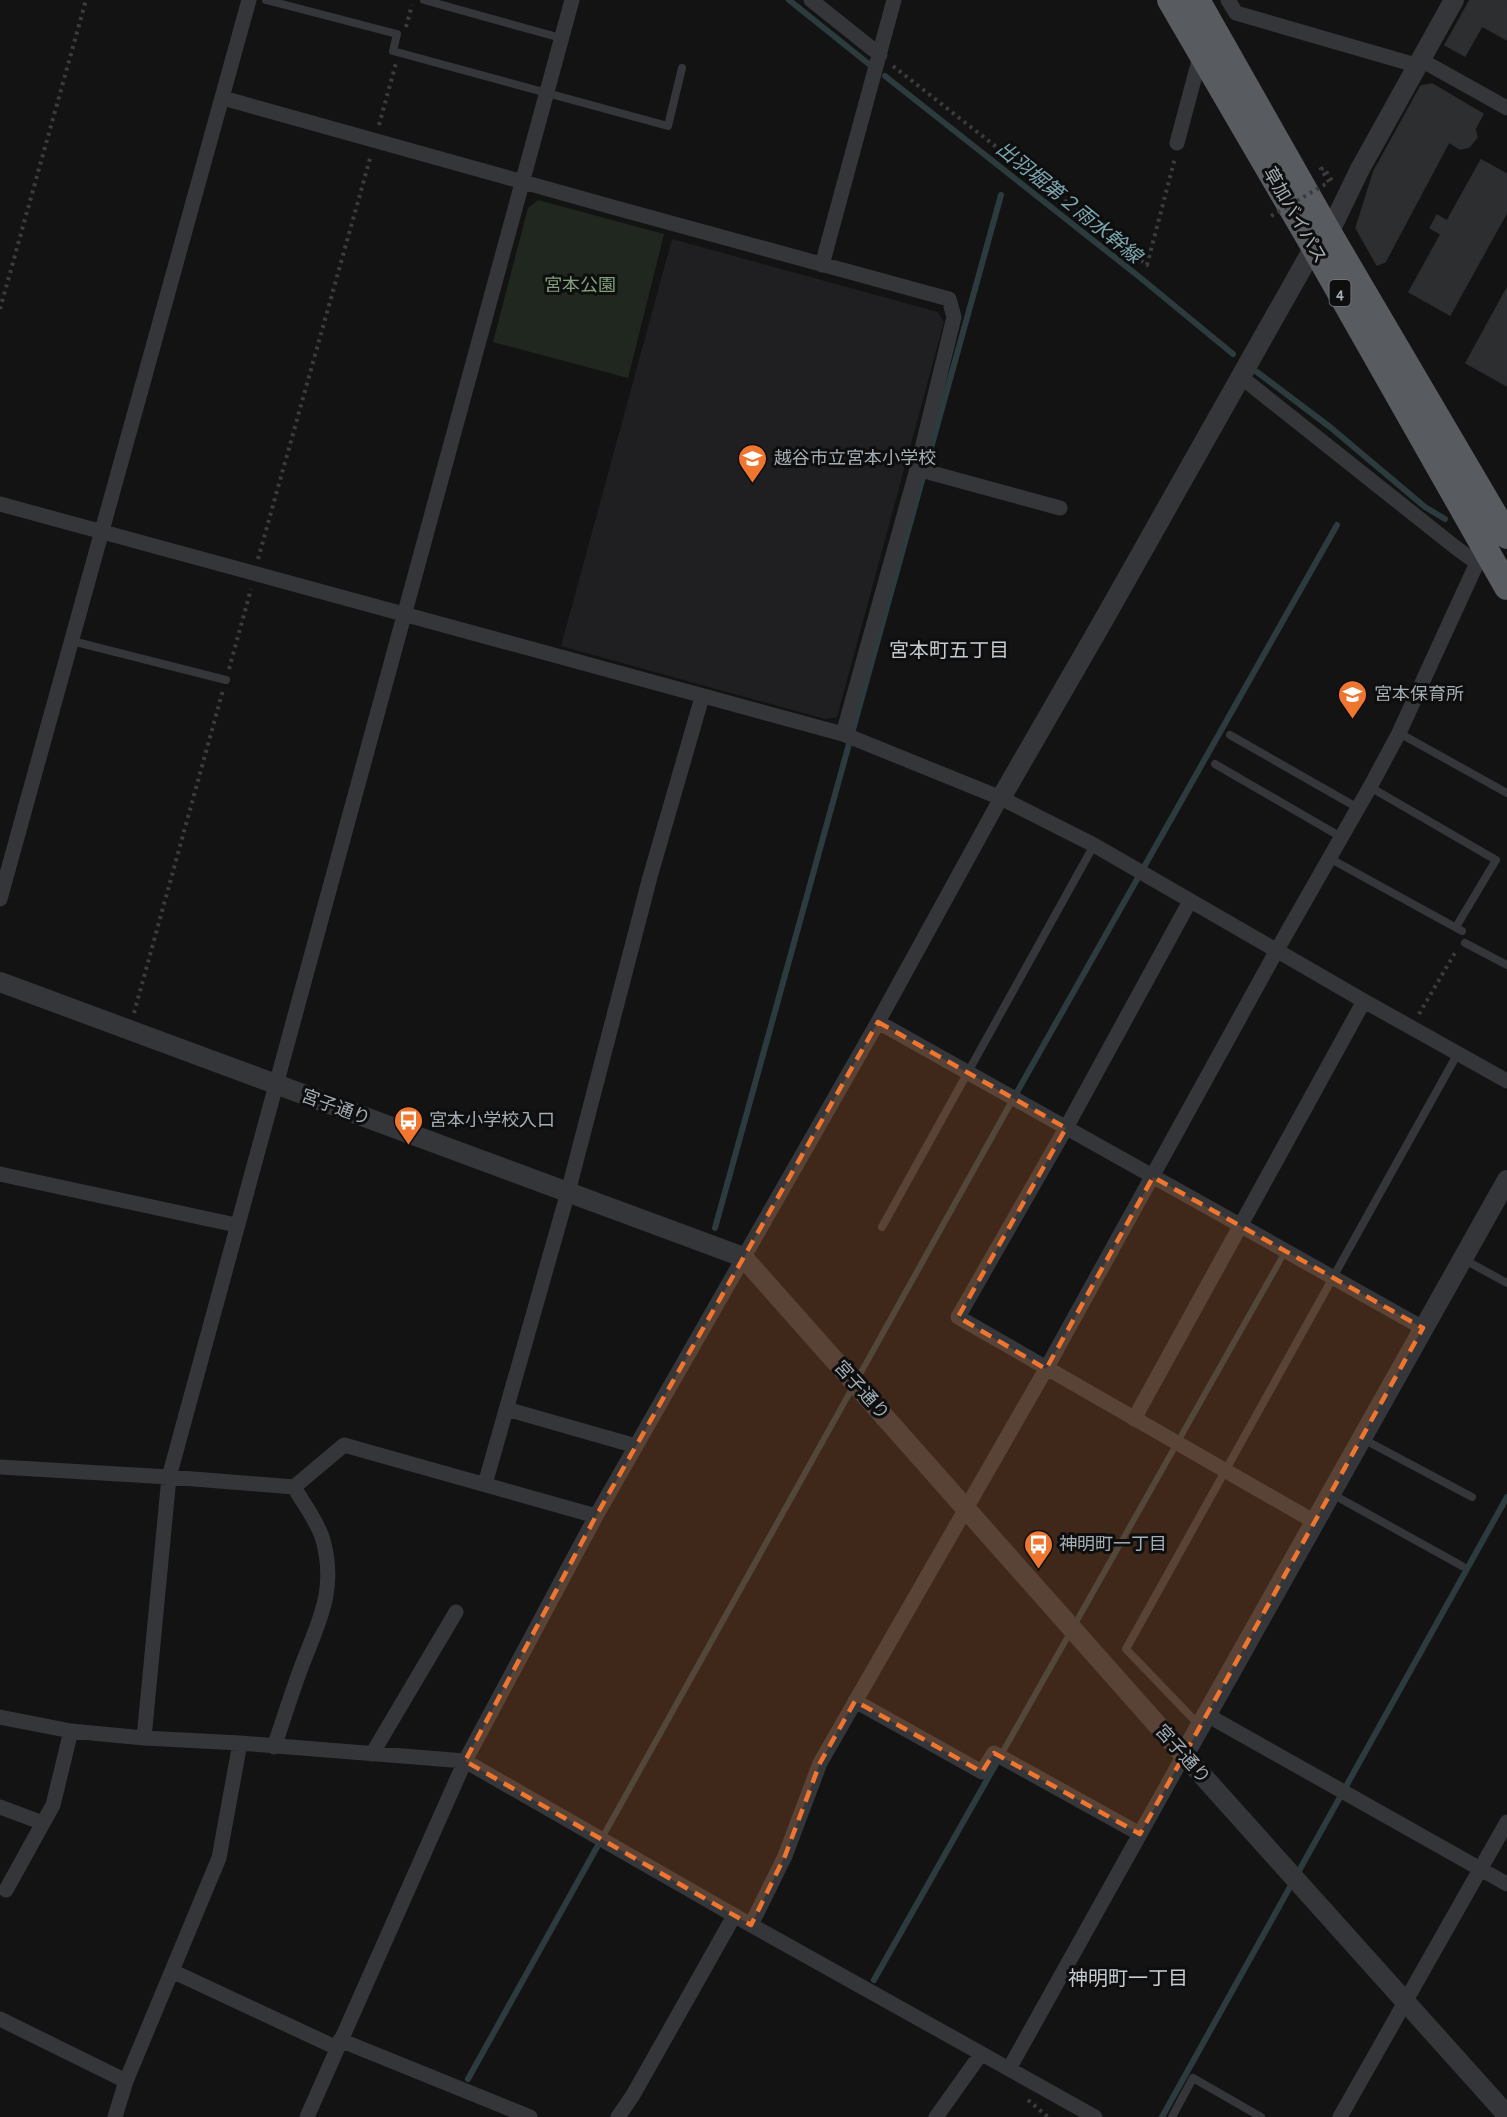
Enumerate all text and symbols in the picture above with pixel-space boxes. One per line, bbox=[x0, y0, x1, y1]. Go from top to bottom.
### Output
water label: 出羽堀第２雨水幹線 bbox=[992, 138, 1148, 269]
street label: 草加バイパス bbox=[1259, 164, 1330, 267]
park label: 宮本公園 bbox=[544, 276, 616, 295]
road number: 4 bbox=[1330, 280, 1350, 306]
school or university icon: 越谷市立宮本小学校 bbox=[737, 442, 769, 484]
place label: 越谷市立宮本小学校 bbox=[774, 448, 936, 468]
district label: 宮本町五丁目 bbox=[889, 640, 1009, 661]
school or university icon: 宮本保育所 bbox=[1337, 678, 1369, 720]
place label: 宮本保育所 bbox=[1374, 685, 1464, 704]
street label: 宮子通り bbox=[299, 1086, 373, 1129]
bus stop icon: 宮本小学校入口 bbox=[392, 1104, 424, 1146]
place label: 宮本小学校入口 bbox=[429, 1110, 555, 1130]
street label: 宮子通り bbox=[830, 1357, 893, 1423]
bus stop icon: 神明町一丁目 bbox=[1022, 1528, 1054, 1570]
place label: 神明町一丁目 bbox=[1059, 1535, 1167, 1554]
street label: 宮子通り bbox=[1151, 1721, 1214, 1787]
district label: 神明町一丁目 bbox=[1068, 1968, 1188, 1989]

